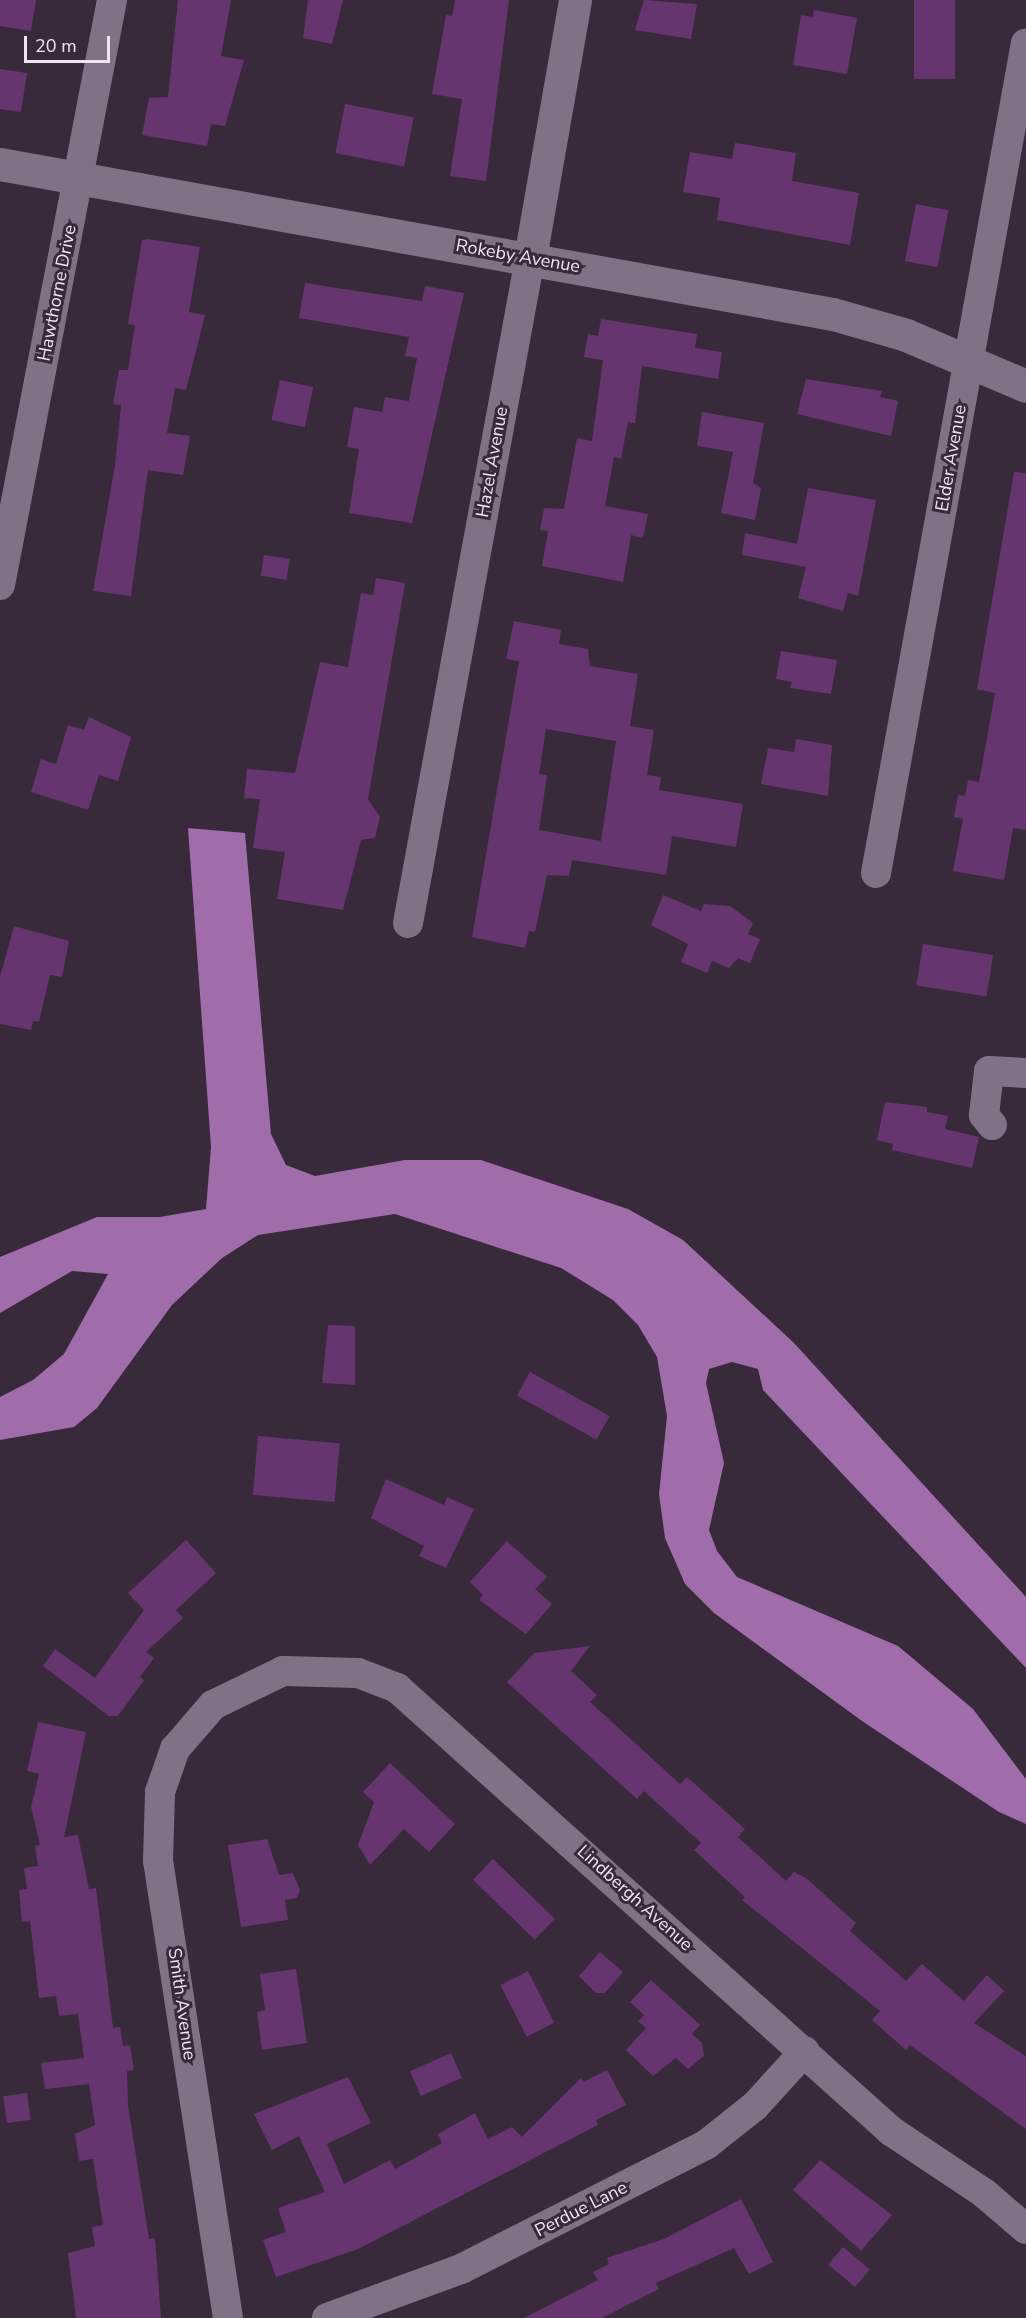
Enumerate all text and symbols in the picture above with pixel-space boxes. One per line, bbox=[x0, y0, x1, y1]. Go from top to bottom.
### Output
scale bar bbox=[27, 24, 112, 62]
text: 20 m bbox=[35, 34, 77, 58]
street label: Hawthorne Drive bbox=[33, 223, 81, 363]
street label: Rokeby Avenue bbox=[454, 234, 582, 278]
street label: Elder Avenue bbox=[931, 403, 971, 513]
street label: Hazel Avenue bbox=[472, 405, 512, 519]
street label: Lindbergh Avenue bbox=[573, 1841, 697, 1955]
street label: Smith Avenue bbox=[163, 1947, 201, 2061]
street label: Perdue Lane bbox=[531, 2176, 631, 2242]

